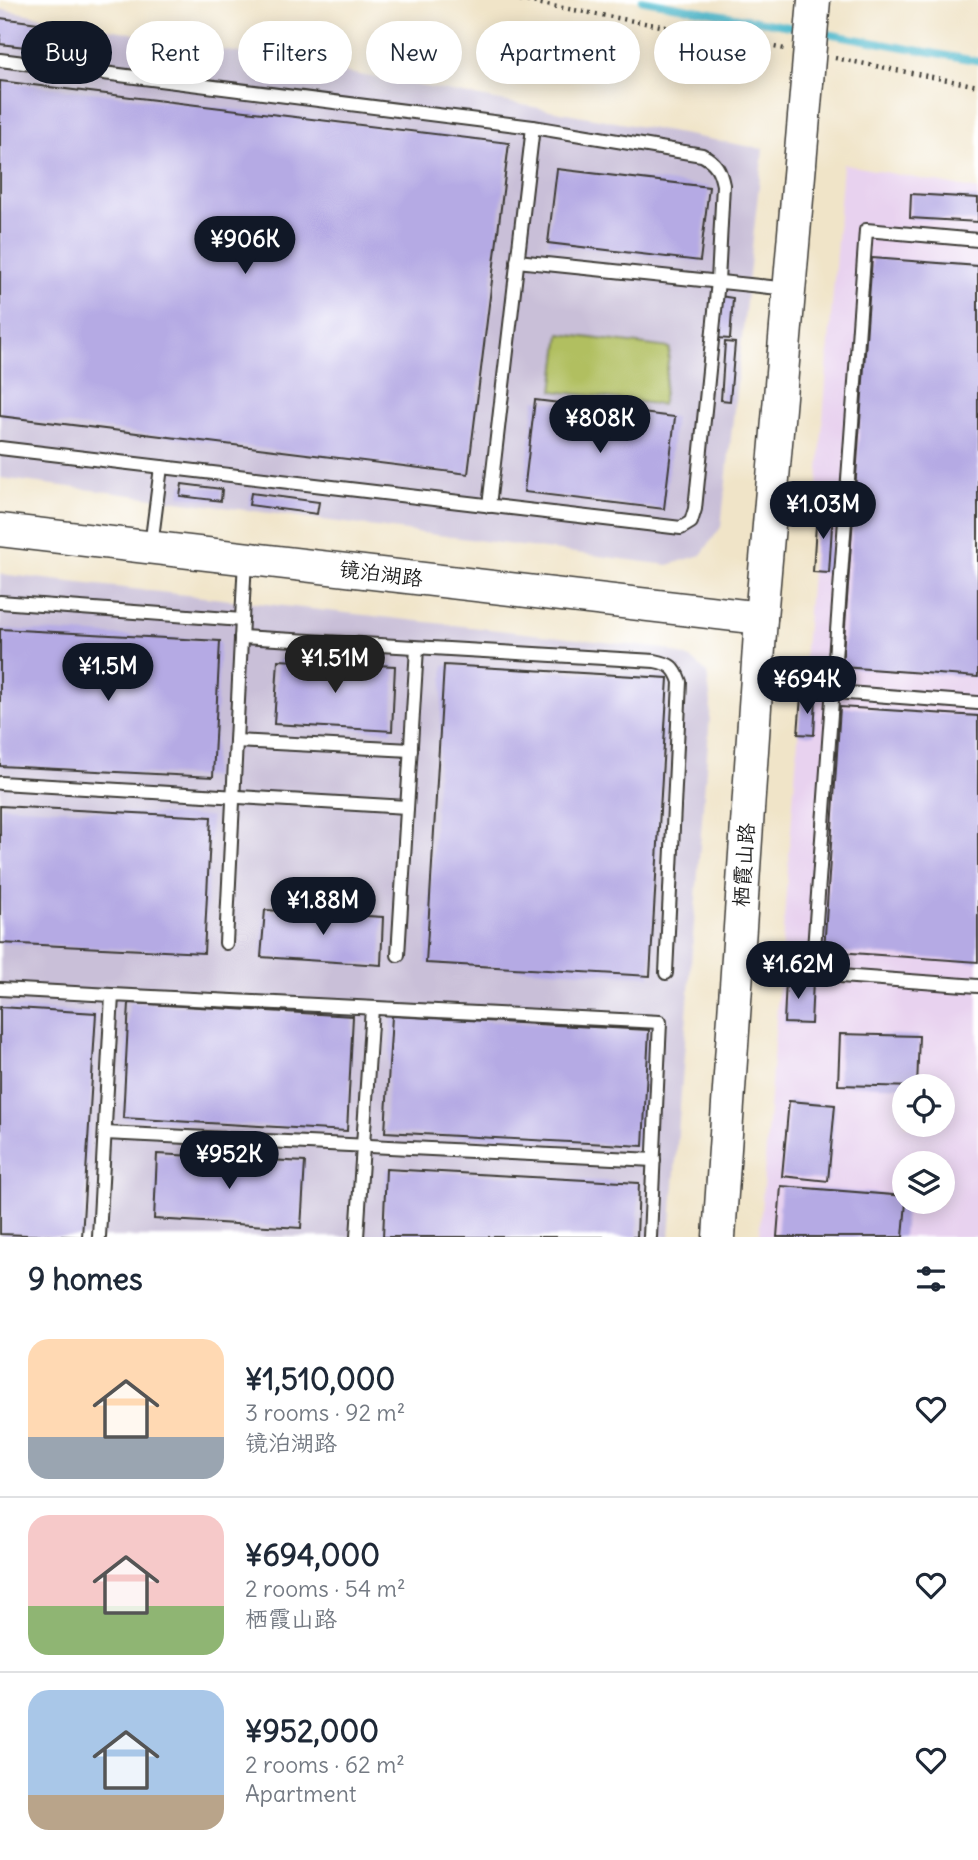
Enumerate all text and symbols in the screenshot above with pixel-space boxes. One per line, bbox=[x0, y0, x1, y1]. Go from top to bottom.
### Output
chip: Buy bbox=[21, 21, 112, 84]
chip: Rent bbox=[126, 21, 224, 84]
chip: Filters bbox=[238, 21, 352, 84]
chip: New bbox=[366, 21, 462, 84]
chip: Apartment bbox=[476, 21, 640, 84]
chip: House bbox=[654, 21, 771, 84]
pin: ¥906K bbox=[196, 216, 294, 276]
text: ¥906K bbox=[210, 224, 280, 253]
pin: ¥808K bbox=[551, 396, 649, 455]
text: ¥808K bbox=[565, 403, 635, 432]
pin: ¥1.03M bbox=[766, 482, 880, 541]
text: ¥1.03M bbox=[786, 489, 860, 518]
street label: 镜泊湖路 bbox=[338, 555, 424, 592]
pin: ¥1.51M bbox=[278, 636, 392, 695]
text: ¥1.51M bbox=[301, 643, 369, 672]
pin: ¥1.5M bbox=[59, 644, 157, 703]
text: ¥1.5M bbox=[78, 651, 138, 680]
pin: ¥694K bbox=[758, 656, 856, 716]
text: ¥694K bbox=[773, 664, 841, 693]
street label: 栖霞山路 bbox=[727, 822, 760, 908]
pin: ¥1.88M bbox=[266, 878, 380, 937]
text: ¥1.88M bbox=[287, 885, 359, 914]
pin: ¥1.62M bbox=[741, 942, 855, 1001]
text: ¥1.62M bbox=[762, 949, 834, 978]
map controls bbox=[892, 1074, 955, 1214]
button: locate bbox=[892, 1074, 955, 1137]
pin: ¥952K bbox=[180, 1132, 278, 1191]
text: ¥952K bbox=[196, 1139, 262, 1168]
button: layers bbox=[892, 1151, 955, 1214]
text: 9 homes bbox=[28, 1260, 143, 1298]
icon: filters bbox=[912, 1260, 950, 1298]
text: ¥1,510,000 bbox=[245, 1360, 395, 1398]
icon: home bbox=[84, 1367, 168, 1451]
icon: heart bbox=[912, 1390, 950, 1428]
text: 3 rooms · 92 m² bbox=[245, 1398, 405, 1427]
text: 镜泊湖路 bbox=[245, 1428, 337, 1457]
text: ¥694,000 bbox=[245, 1536, 380, 1574]
icon: home bbox=[84, 1543, 168, 1627]
icon: heart bbox=[912, 1566, 950, 1604]
text: 2 rooms · 54 m² bbox=[245, 1574, 406, 1603]
text: 栖霞山路 bbox=[245, 1604, 337, 1633]
text: ¥952,000 bbox=[245, 1712, 379, 1750]
icon: home bbox=[84, 1718, 168, 1802]
icon: heart bbox=[912, 1741, 950, 1779]
text: 2 rooms · 62 m² bbox=[245, 1750, 405, 1779]
text: Apartment bbox=[245, 1779, 357, 1808]

